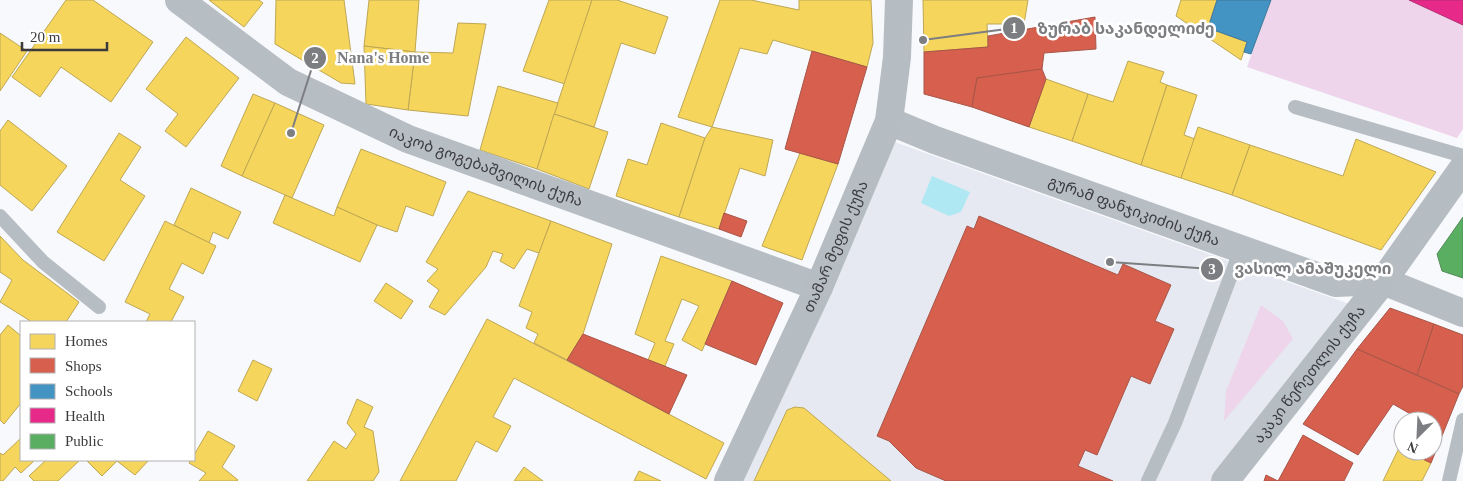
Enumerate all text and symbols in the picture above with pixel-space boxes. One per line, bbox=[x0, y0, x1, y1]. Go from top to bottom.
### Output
callout: ზურაბ საკანდელიძე bbox=[1002, 12, 1224, 43]
scale bar bbox=[22, 20, 108, 52]
text: 1 bbox=[1010, 20, 1018, 36]
text: ზურაბ საკანდელიძე bbox=[1037, 20, 1215, 39]
text: 20 m bbox=[30, 29, 61, 45]
callout: Nana's Home bbox=[302, 42, 439, 73]
text: Nana's Home bbox=[337, 49, 429, 66]
text: 2 bbox=[311, 50, 319, 66]
street label: იაკობ გოგებაშვილის ქუჩა bbox=[387, 123, 585, 209]
street label: გურამ ფანჯიკიძის ქუჩა bbox=[1046, 173, 1222, 249]
street label: თამარ მეფის ქუჩა bbox=[800, 178, 871, 315]
callout: ვასილ ამაშუკელი bbox=[1199, 253, 1401, 284]
text: ვასილ ამაშუკელი bbox=[1235, 260, 1391, 279]
text: 3 bbox=[1208, 261, 1216, 277]
street label: აკაკი წერეთლის ქუჩა bbox=[1250, 303, 1368, 446]
legend bbox=[20, 321, 195, 461]
text: Homes bbox=[65, 333, 108, 349]
text: Shops bbox=[65, 358, 102, 374]
text: Schools bbox=[65, 383, 113, 399]
text: Health bbox=[65, 408, 105, 424]
north arrow bbox=[1393, 411, 1443, 461]
text: Public bbox=[65, 433, 104, 449]
text: N bbox=[1405, 439, 1421, 456]

